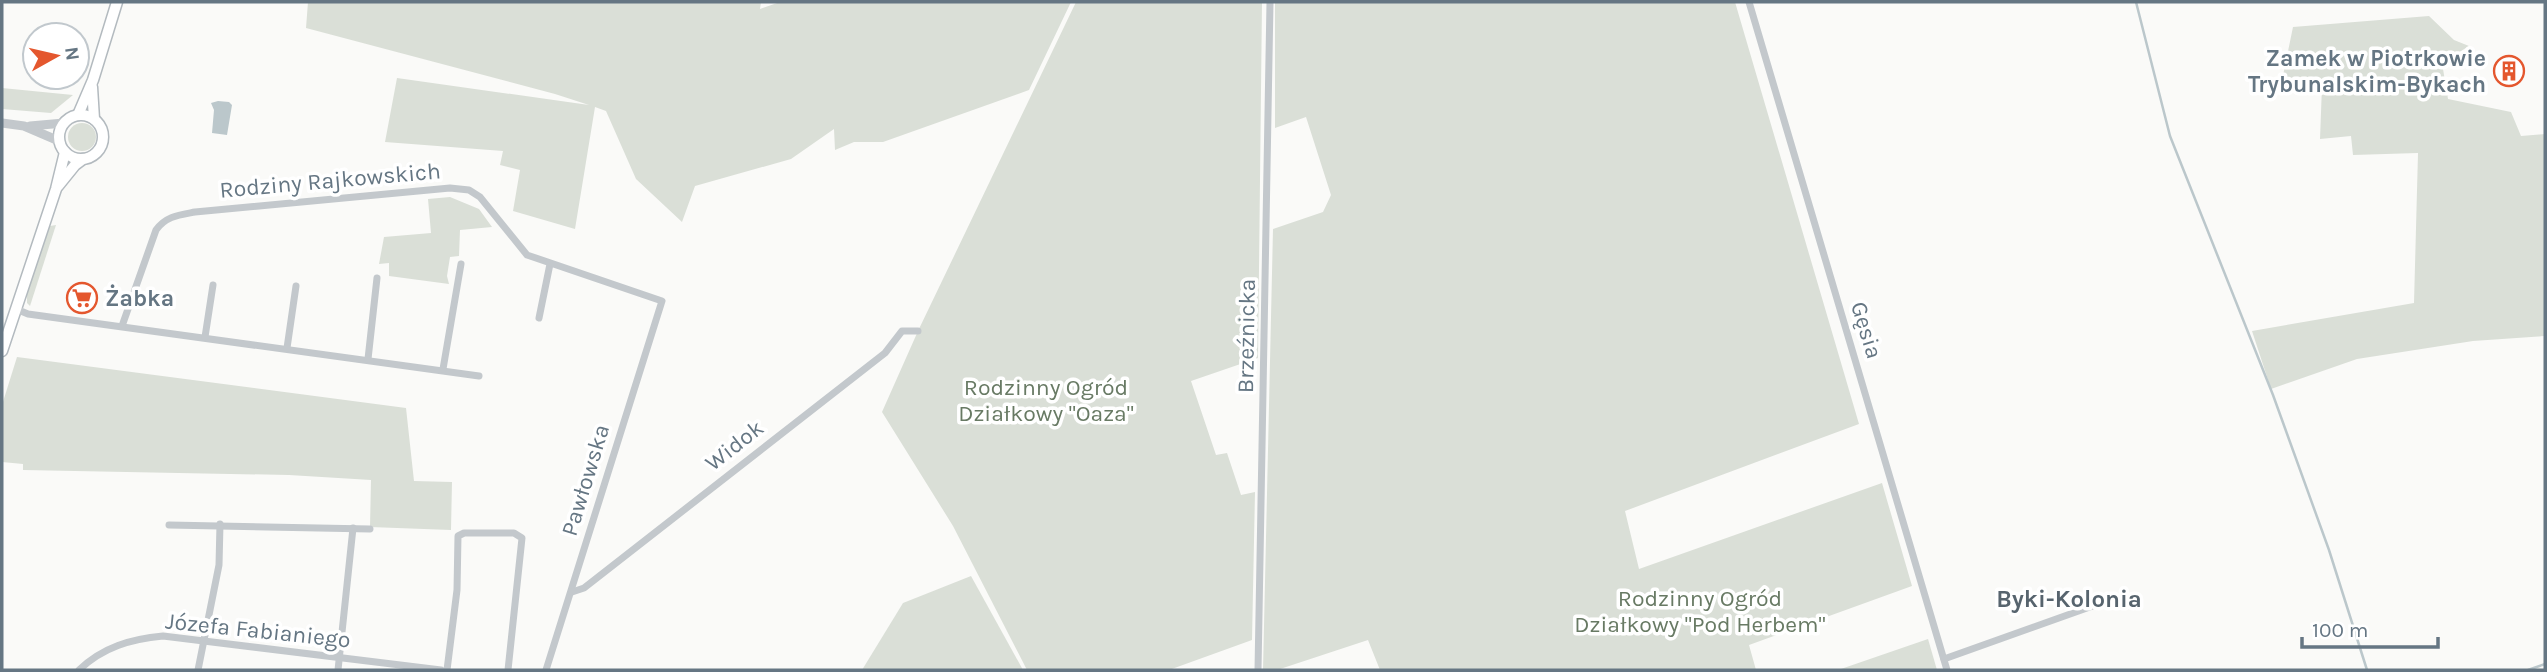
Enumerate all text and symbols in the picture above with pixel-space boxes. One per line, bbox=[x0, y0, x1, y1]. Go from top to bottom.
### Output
north arrow bbox=[21, 21, 91, 91]
text: N bbox=[60, 45, 84, 62]
place label: Zamek w Piotrkowie Trybunalskim-Bykach bbox=[2248, 45, 2486, 98]
building icon: Zamek w Piotrkowie Trybunalskim-Bykach bbox=[2492, 54, 2526, 88]
street label: Rodziny Rajkowskich bbox=[218, 157, 442, 204]
street label: Brzeźnicka bbox=[1232, 279, 1261, 393]
supermarket icon: Żabka bbox=[65, 281, 99, 315]
place label: Żabka bbox=[105, 284, 174, 312]
street label: Gęsia bbox=[1845, 298, 1888, 362]
park label: Rodzinny Ogród Działkowy "Oaza" bbox=[958, 374, 1134, 427]
street label: Widok bbox=[700, 414, 769, 477]
street label: Pawłowska bbox=[556, 421, 615, 539]
park label: Rodzinny Ogród Działkowy "Pod Herbem" bbox=[1574, 585, 1826, 638]
district label: Byki-Kolonia bbox=[1996, 585, 2142, 613]
scale bar bbox=[2302, 606, 2438, 650]
street label: Józefa Fabianiego bbox=[164, 607, 352, 654]
text: 100 m bbox=[2312, 618, 2369, 642]

